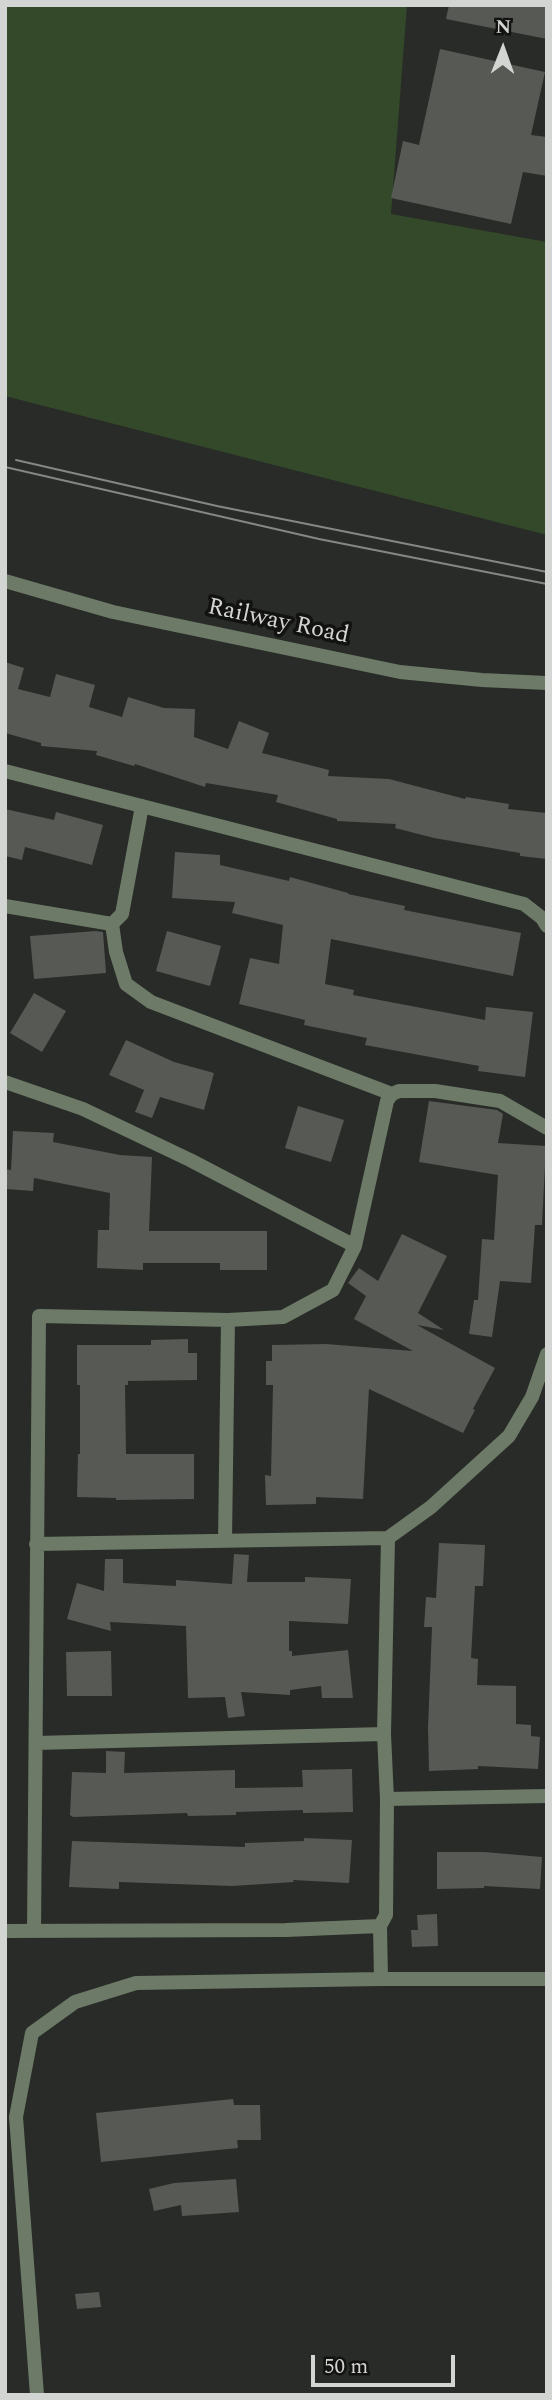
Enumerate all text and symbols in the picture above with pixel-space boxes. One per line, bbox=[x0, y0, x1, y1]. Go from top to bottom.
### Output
text: N bbox=[495, 13, 511, 42]
north arrow bbox=[468, 14, 538, 84]
street label: Railway Road bbox=[205, 594, 351, 652]
scale bar bbox=[314, 2340, 458, 2384]
text: 50 m bbox=[324, 2351, 368, 2383]

